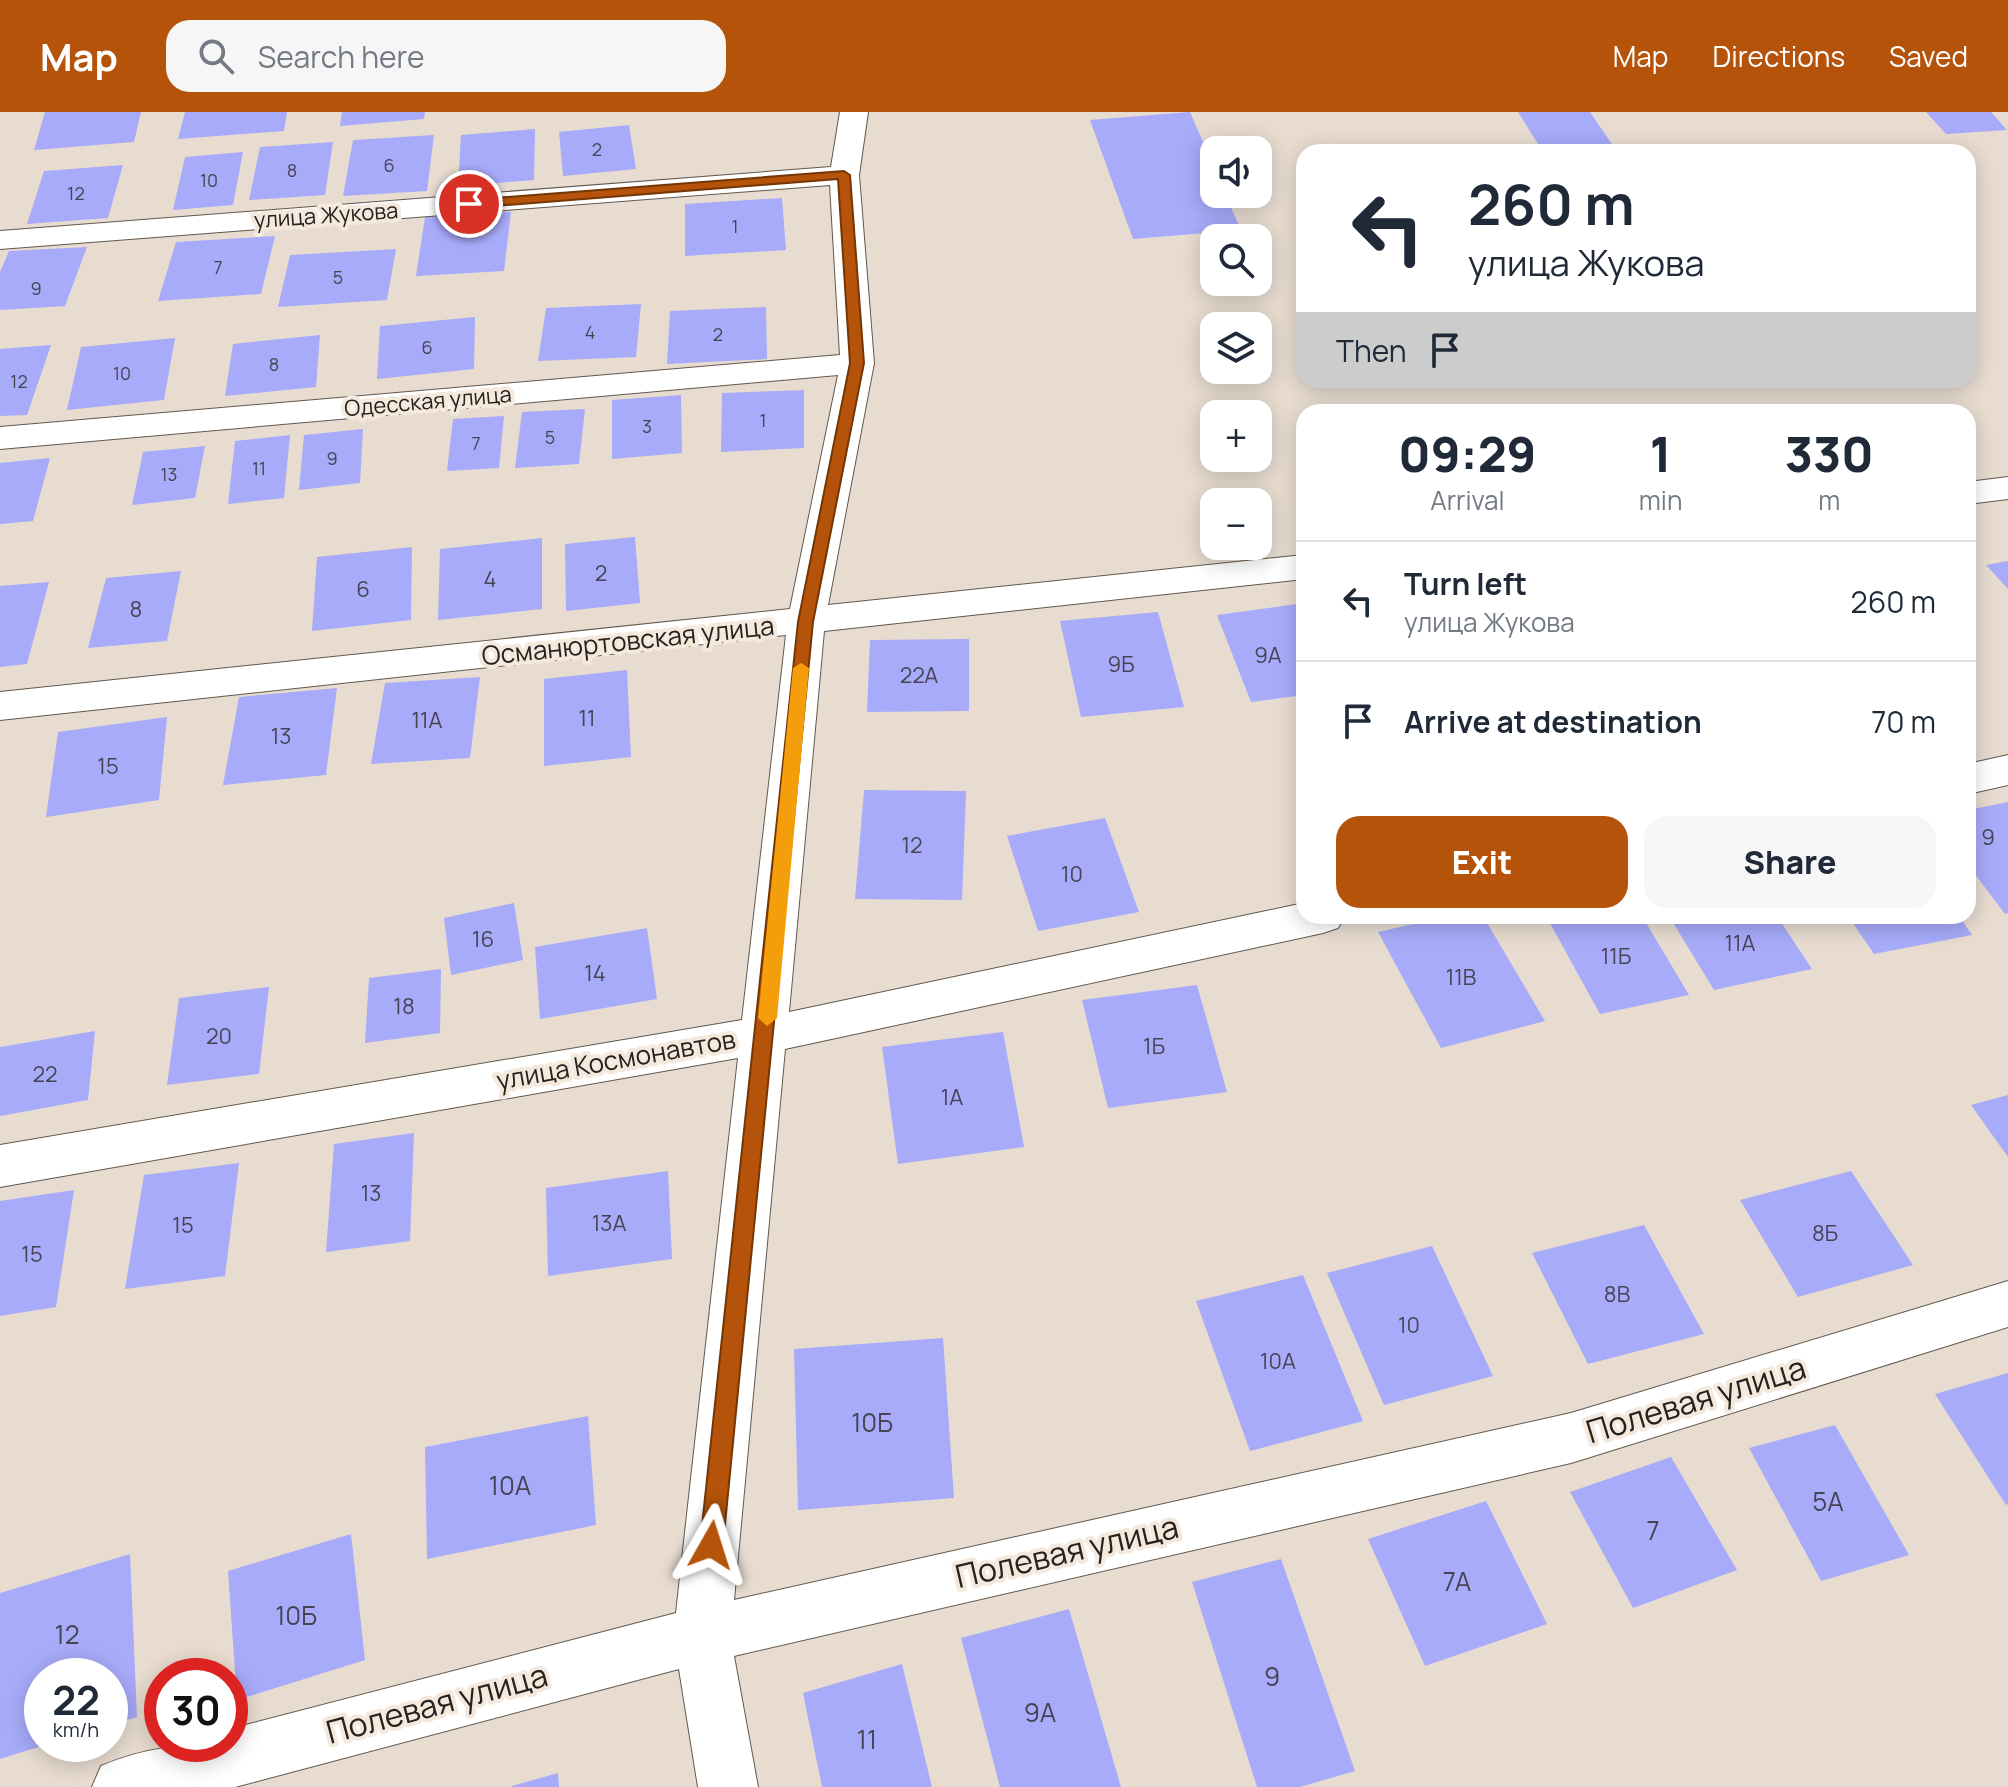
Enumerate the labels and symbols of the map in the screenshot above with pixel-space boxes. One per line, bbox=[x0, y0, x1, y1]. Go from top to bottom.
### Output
house number: 2 bbox=[592, 137, 602, 161]
house number: 6 bbox=[383, 153, 395, 177]
house number: 8 bbox=[287, 158, 297, 182]
house number: 10 bbox=[200, 168, 218, 192]
pin bbox=[435, 170, 503, 238]
house number: 12 bbox=[67, 181, 85, 205]
street label: улица Жукова bbox=[253, 195, 399, 235]
house number: 1 bbox=[731, 214, 739, 238]
house number: 7 bbox=[213, 255, 223, 279]
house number: 5 bbox=[333, 265, 343, 289]
house number: 9 bbox=[30, 276, 42, 300]
house number: 4 bbox=[585, 320, 595, 344]
house number: 2 bbox=[713, 322, 723, 346]
house number: 6 bbox=[421, 335, 433, 359]
house number: 8 bbox=[269, 352, 279, 376]
house number: 10 bbox=[113, 361, 131, 385]
house number: 12 bbox=[10, 369, 28, 393]
street label: Одесская улица bbox=[343, 379, 513, 423]
house number: 1 bbox=[759, 408, 767, 432]
house number: 3 bbox=[642, 414, 652, 438]
house number: 5 bbox=[545, 425, 555, 449]
house number: 7 bbox=[471, 431, 481, 455]
house number: 9 bbox=[326, 446, 338, 470]
house number: 11 bbox=[252, 456, 266, 480]
house number: 13 bbox=[161, 462, 177, 486]
house number: 2 bbox=[595, 558, 607, 588]
house number: 4 bbox=[484, 564, 496, 594]
house number: 6 bbox=[356, 574, 370, 604]
house number: 8 bbox=[130, 594, 142, 624]
street label: Османюртовская улица bbox=[480, 607, 776, 673]
house number: 9А bbox=[1254, 640, 1282, 670]
house number: 9Б bbox=[1108, 649, 1134, 679]
house number: 22А bbox=[900, 660, 938, 690]
house number: 11 bbox=[578, 703, 596, 733]
house number: 11А bbox=[411, 705, 443, 735]
house number: 13 bbox=[271, 721, 291, 751]
house number: 15 bbox=[97, 751, 119, 781]
house number: 9 bbox=[1981, 822, 1995, 852]
house number: 12 bbox=[901, 830, 923, 860]
house number: 10 bbox=[1061, 859, 1083, 889]
house number: 16 bbox=[472, 924, 494, 954]
house number: 11А bbox=[1724, 928, 1756, 958]
house number: 11Б bbox=[1601, 941, 1631, 971]
house number: 14 bbox=[584, 958, 606, 988]
house number: 11В bbox=[1446, 962, 1476, 992]
house number: 18 bbox=[393, 991, 415, 1021]
street label: улица Космонавтов bbox=[493, 1020, 738, 1098]
house number: 20 bbox=[206, 1021, 232, 1051]
house number: 1Б bbox=[1143, 1031, 1165, 1061]
house number: 22 bbox=[32, 1059, 58, 1089]
house number: 1А bbox=[941, 1082, 963, 1112]
house number: 13 bbox=[361, 1178, 381, 1208]
house number: 13А bbox=[592, 1208, 626, 1238]
house number: 15 bbox=[172, 1210, 194, 1240]
house number: 8Б bbox=[1812, 1218, 1838, 1248]
house number: 15 bbox=[21, 1239, 43, 1269]
house number: 8В bbox=[1604, 1279, 1630, 1309]
house number: 10 bbox=[1398, 1310, 1420, 1340]
street label: Полевая улица bbox=[1580, 1345, 1811, 1453]
house number: 10А bbox=[1260, 1346, 1296, 1376]
house number: 10Б bbox=[851, 1404, 893, 1440]
house number: 10А bbox=[489, 1467, 531, 1503]
house number: 5А bbox=[1812, 1483, 1844, 1519]
position arrow bbox=[669, 1503, 753, 1587]
street label: Полевая улица bbox=[951, 1504, 1183, 1598]
house number: 7 bbox=[1646, 1512, 1660, 1548]
house number: 7А bbox=[1443, 1563, 1471, 1599]
house number: 10Б bbox=[275, 1597, 317, 1633]
house number: 12 bbox=[55, 1616, 79, 1652]
street label: Полевая улица bbox=[321, 1652, 552, 1754]
speed limit sign: 30 bbox=[144, 1658, 248, 1762]
house number: 9 bbox=[1264, 1658, 1280, 1694]
house number: 9А bbox=[1024, 1694, 1056, 1730]
house number: 11 bbox=[857, 1721, 877, 1757]

